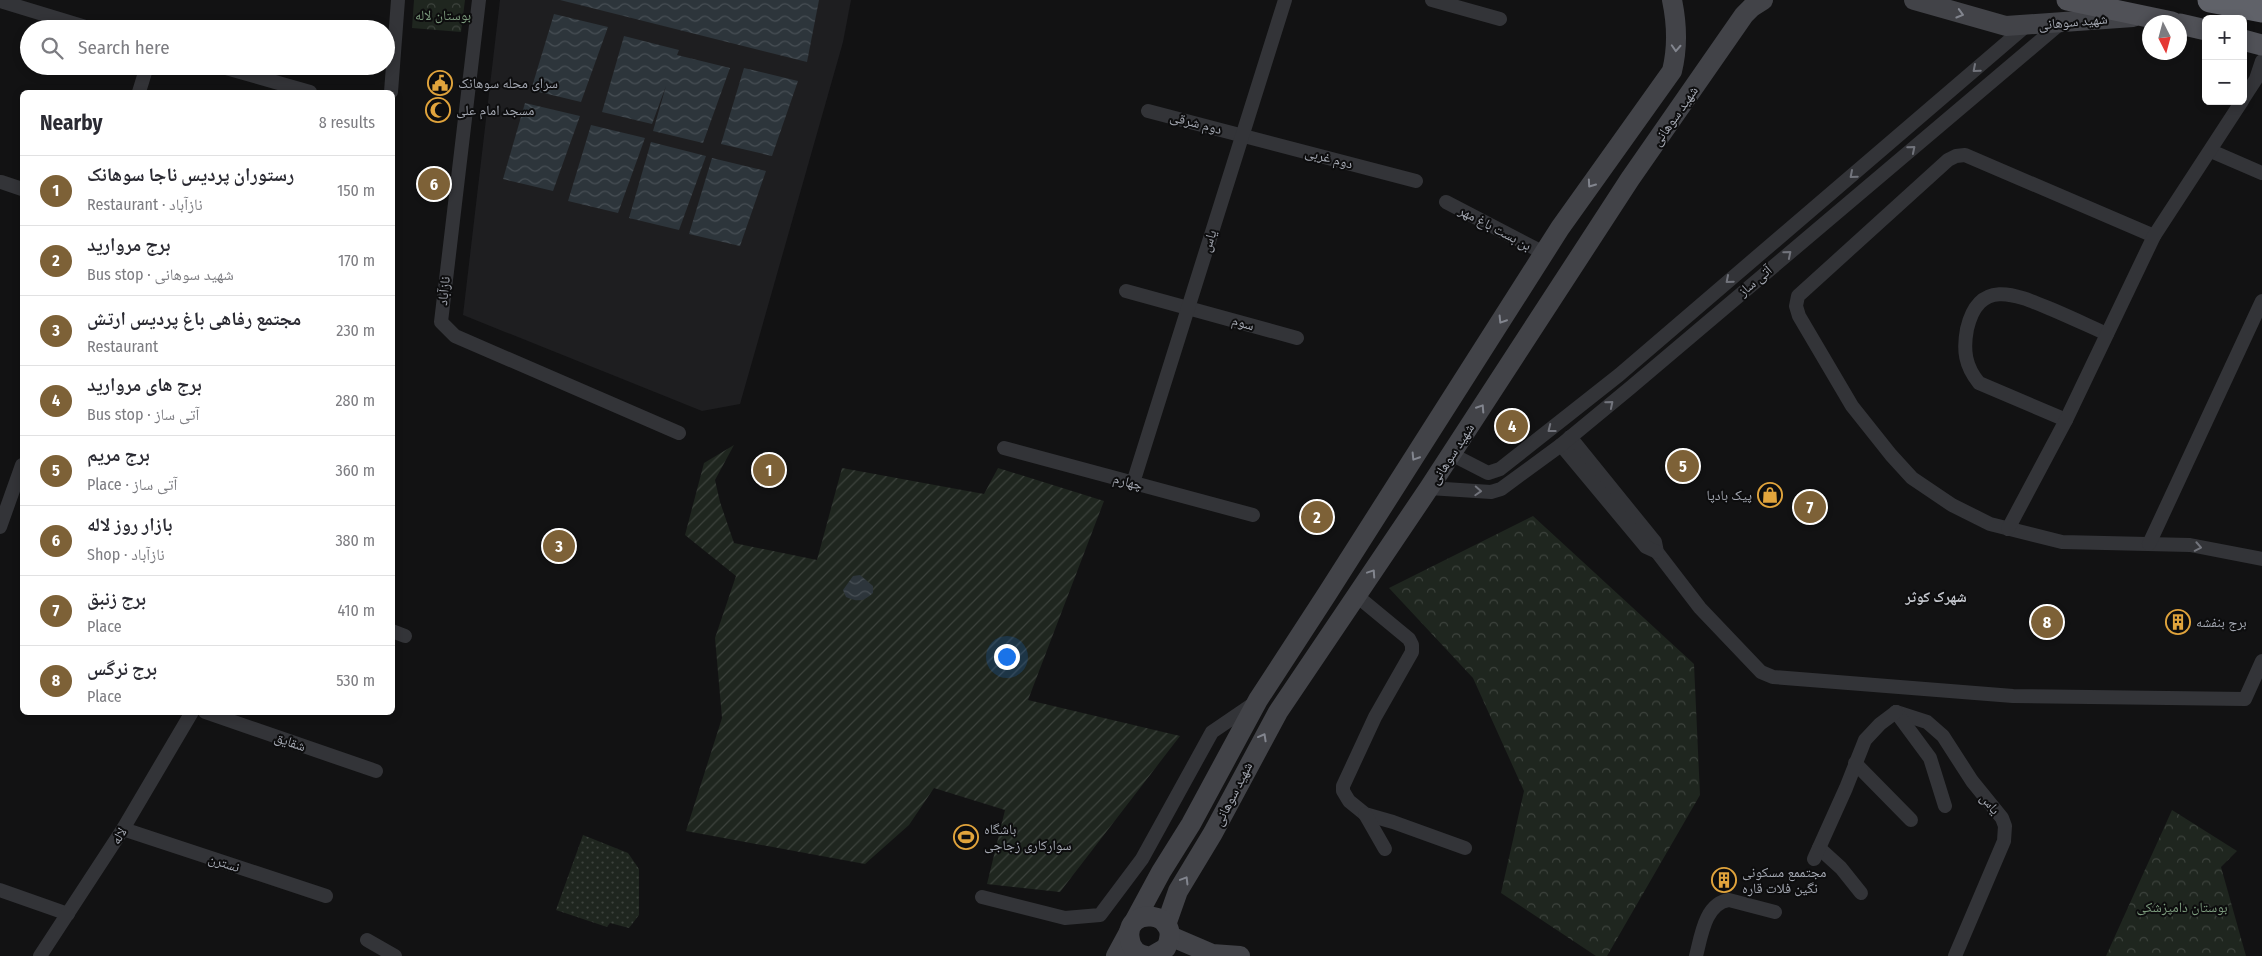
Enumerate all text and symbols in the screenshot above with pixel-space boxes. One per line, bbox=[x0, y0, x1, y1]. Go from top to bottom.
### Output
park label: بوستان لاله bbox=[415, 7, 471, 24]
one-way arrow bbox=[1956, 8, 1964, 18]
street label: شهید سوهانی bbox=[2038, 11, 2108, 33]
north arrow bbox=[2142, 15, 2187, 60]
map controls bbox=[2202, 15, 2247, 105]
button: + bbox=[2202, 15, 2247, 60]
search box bbox=[20, 20, 395, 75]
icon: search bbox=[38, 34, 66, 62]
text: Search here bbox=[78, 36, 170, 59]
one-way arrow bbox=[1671, 45, 1682, 53]
button: − bbox=[2202, 60, 2247, 105]
one-way arrow bbox=[1973, 63, 1982, 72]
public building icon: سرای محله سوهانک bbox=[427, 70, 453, 96]
place label: سرای محله سوهانک bbox=[458, 75, 558, 92]
street label: شهید سوهانی bbox=[1648, 83, 1702, 149]
mosque icon: مسجد امام علی bbox=[425, 97, 451, 123]
place label: مسجد امام علی bbox=[456, 102, 534, 120]
street label: دوم شرقی bbox=[1168, 108, 1224, 139]
text: Nearby bbox=[40, 110, 102, 136]
text: 8 results bbox=[319, 113, 375, 132]
street label: دوم غربی bbox=[1303, 143, 1355, 174]
one-way arrow bbox=[1906, 146, 1915, 154]
text: رستوران پردیس ناجا سوهانک bbox=[87, 163, 294, 186]
pin: 6 bbox=[418, 165, 450, 203]
one-way arrow bbox=[1849, 169, 1858, 178]
one-way arrow bbox=[1588, 178, 1597, 188]
text: 1 bbox=[53, 181, 59, 200]
text: 150 m bbox=[337, 181, 375, 200]
text: Restaurant · نازآباد bbox=[87, 195, 203, 214]
street label: بن بست باغ مهر bbox=[1454, 201, 1534, 255]
street label: یاس bbox=[1198, 228, 1220, 254]
text: برج مروارید bbox=[87, 233, 170, 256]
text: 2 bbox=[52, 251, 60, 270]
text: 170 m bbox=[338, 251, 375, 270]
one-way arrow bbox=[1782, 251, 1791, 259]
street label: آتی ساز bbox=[1734, 262, 1776, 301]
text: Bus stop · شهید سوهانی bbox=[87, 265, 234, 284]
street label: نازآباد bbox=[434, 275, 454, 306]
one-way arrow bbox=[1726, 275, 1735, 284]
text: مجتمع رفاهی باغ پردیس ارتش bbox=[87, 307, 301, 330]
street label: سوم bbox=[1230, 312, 1256, 335]
one-way arrow bbox=[1498, 315, 1508, 324]
text: 3 bbox=[52, 321, 60, 340]
text: 230 m bbox=[336, 321, 375, 340]
text: Restaurant bbox=[87, 337, 158, 356]
text: برج های مروارید bbox=[87, 373, 202, 396]
text: 4 bbox=[52, 391, 60, 410]
text: 280 m bbox=[336, 391, 375, 410]
one-way arrow bbox=[1605, 400, 1614, 409]
one-way arrow bbox=[1475, 404, 1484, 414]
text: Bus stop · آتی ساز bbox=[87, 405, 199, 424]
pin: 4 bbox=[1496, 407, 1528, 445]
street label: شهید سوهانی bbox=[1426, 420, 1478, 488]
one-way arrow bbox=[1547, 424, 1556, 433]
text: برج مریم bbox=[87, 443, 150, 466]
pin: 5 bbox=[1667, 447, 1699, 485]
pin: 1 bbox=[753, 451, 785, 489]
one-way arrow bbox=[1411, 452, 1421, 461]
text: 5 bbox=[52, 461, 60, 480]
text: 360 m bbox=[335, 461, 375, 480]
street label: چهارم bbox=[1111, 470, 1145, 495]
text: Place · آتی ساز bbox=[87, 475, 177, 494]
shop icon: پیک بادپا bbox=[1757, 482, 1783, 508]
one-way arrow bbox=[1474, 486, 1482, 497]
place label: پیک بادپا bbox=[1706, 487, 1752, 504]
pin: 7 bbox=[1794, 488, 1826, 526]
pin: 2 bbox=[1301, 498, 1333, 536]
text: بازار روز لاله bbox=[87, 513, 172, 536]
pin: 3 bbox=[543, 527, 575, 565]
text: 6 bbox=[52, 531, 60, 550]
text: 380 m bbox=[335, 531, 375, 550]
one-way arrow bbox=[2194, 541, 2202, 552]
text: Shop · نازآباد bbox=[87, 545, 165, 564]
one-way arrow bbox=[1366, 569, 1375, 579]
text: برج زنبق bbox=[87, 587, 146, 610]
district label: شهرک کوثر bbox=[1904, 588, 1967, 606]
text: 7 bbox=[53, 601, 59, 620]
text: 410 m bbox=[337, 601, 375, 620]
pin: 8 bbox=[2031, 603, 2063, 641]
building icon: برج بنفشه bbox=[2165, 609, 2191, 635]
place label: برج بنفشه bbox=[2196, 614, 2247, 632]
text: Place bbox=[87, 617, 122, 636]
your location bbox=[994, 644, 1020, 670]
text: برج نرگس bbox=[87, 657, 157, 680]
text: 8 bbox=[52, 671, 60, 690]
text: 530 m bbox=[336, 671, 375, 690]
text: Place bbox=[87, 687, 122, 706]
street label: شقایق bbox=[272, 729, 308, 756]
one-way arrow bbox=[1257, 734, 1267, 743]
street label: شهید سوهانی bbox=[1210, 759, 1256, 829]
street label: یاس bbox=[1976, 790, 2004, 818]
place label: باشگاه سواركاری زجاجی bbox=[984, 821, 1072, 854]
street label: لاله bbox=[107, 824, 131, 848]
sports icon: باشگاه سواركاری زجاجی bbox=[953, 824, 979, 850]
street label: نسترن bbox=[206, 850, 242, 876]
place label: مجتممع مسکونی نگین فلات قاره bbox=[1742, 864, 1826, 897]
building icon: مجتممع مسکونی نگین فلات قاره bbox=[1711, 867, 1737, 893]
one-way arrow bbox=[1179, 876, 1189, 885]
park label: بوستان دامپزشکی bbox=[2136, 899, 2228, 916]

